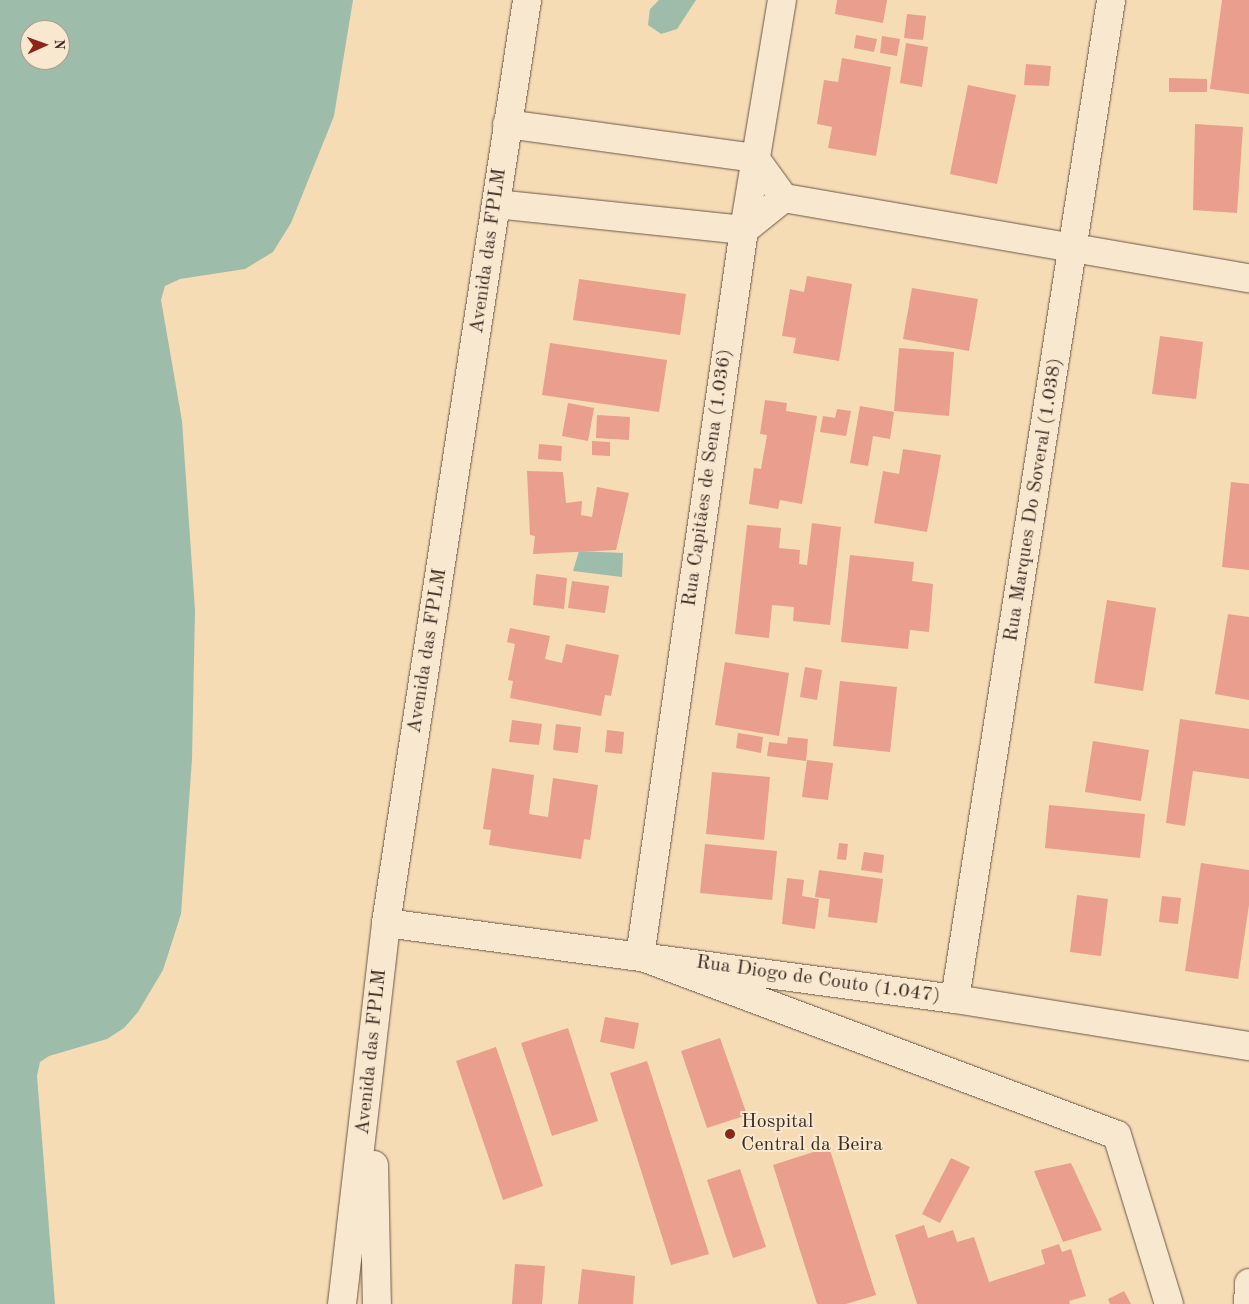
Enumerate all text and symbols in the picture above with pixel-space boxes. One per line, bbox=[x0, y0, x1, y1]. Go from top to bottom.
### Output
north arrow bbox=[20, 20, 70, 70]
text: N bbox=[52, 39, 66, 50]
street label: Avenida das FPLM bbox=[466, 167, 512, 335]
street label: Rua Capitães de Sena (1.036) bbox=[678, 348, 738, 608]
street label: Rua Marques Do Soveral (1.038) bbox=[1000, 356, 1068, 644]
street label: Avenida das FPLM bbox=[403, 567, 453, 735]
street label: Rua Diogo de Couto (1.047) bbox=[694, 951, 942, 1009]
street label: Avenida das FPLM bbox=[351, 968, 393, 1136]
place label: Hospital Central da Beira bbox=[741, 1110, 883, 1157]
marker: Hospital Central da Beira bbox=[723, 1127, 737, 1141]

